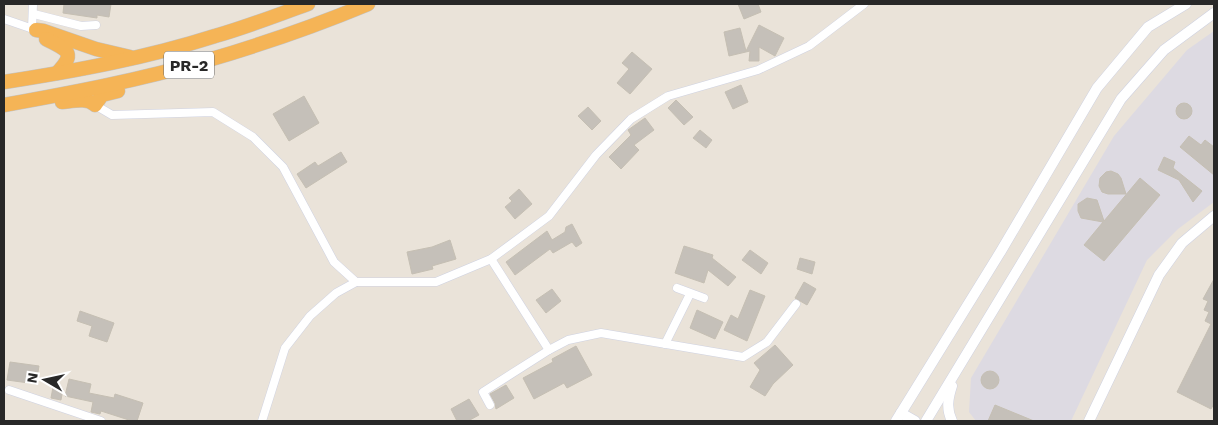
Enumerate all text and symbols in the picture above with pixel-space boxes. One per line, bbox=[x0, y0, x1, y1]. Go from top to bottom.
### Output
road number: PR-2 bbox=[164, 52, 214, 78]
north arrow bbox=[20, 355, 70, 405]
text: N bbox=[23, 372, 41, 384]

